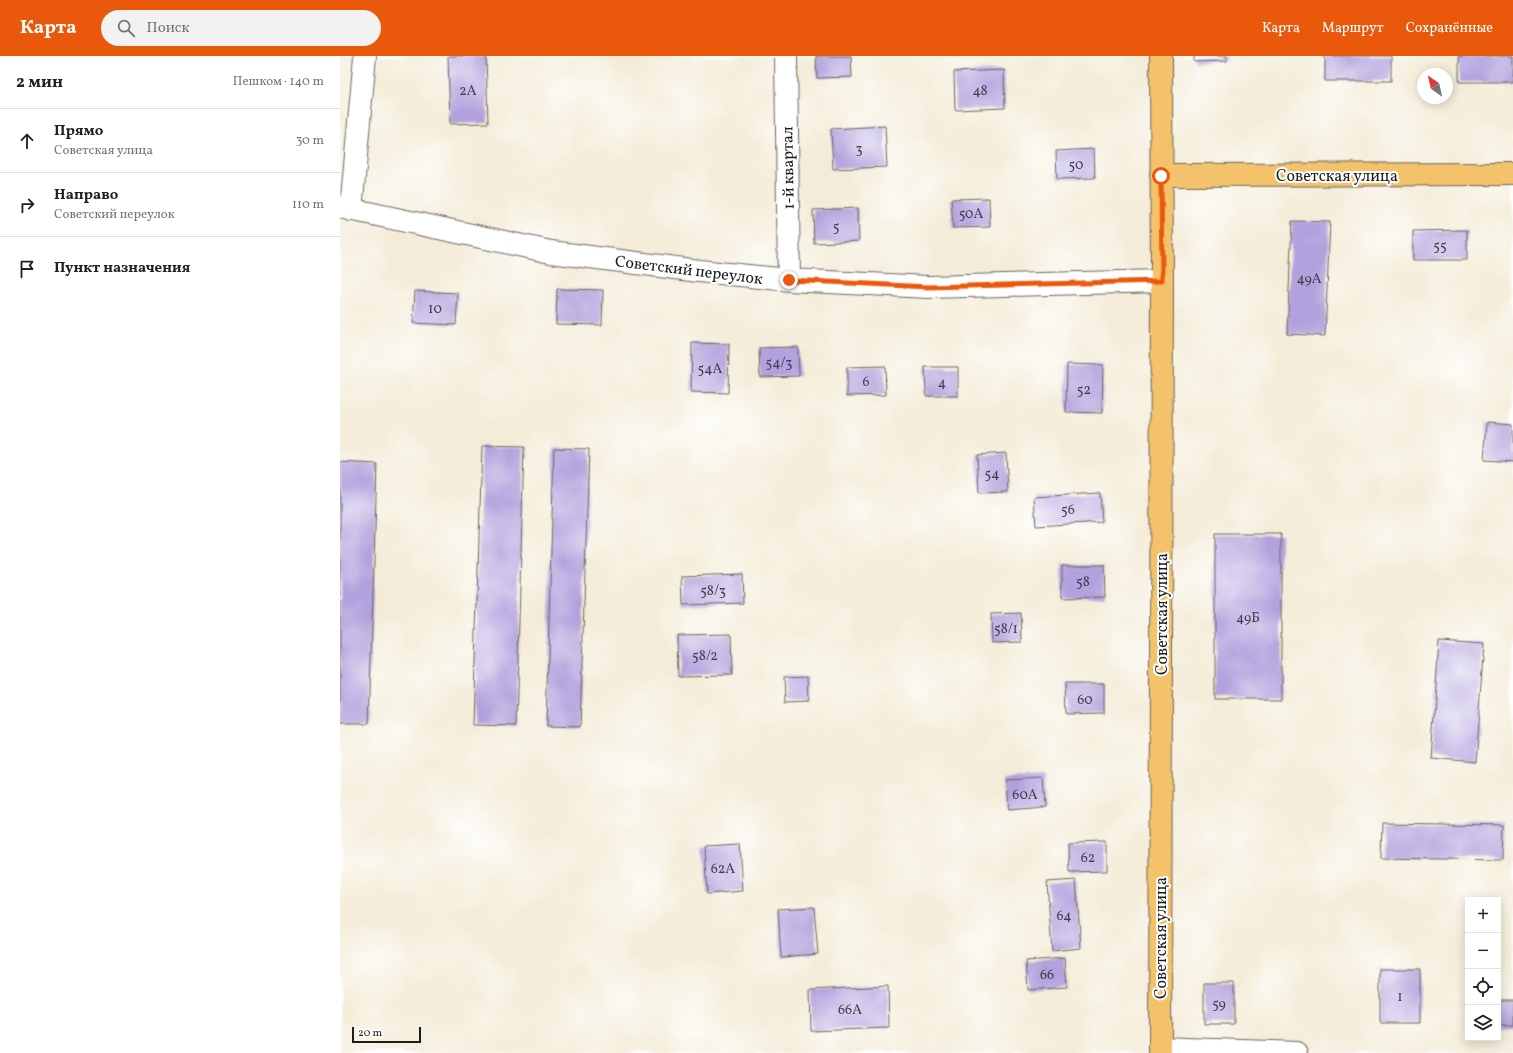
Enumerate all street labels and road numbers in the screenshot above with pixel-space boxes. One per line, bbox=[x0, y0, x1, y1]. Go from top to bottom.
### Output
street label: 1-й квартал bbox=[777, 126, 801, 210]
street label: Советская улица bbox=[1276, 166, 1398, 188]
street label: Советский переулок bbox=[614, 251, 764, 291]
street label: Советская улица bbox=[1152, 553, 1174, 675]
street label: Советская улица bbox=[1151, 877, 1173, 999]

